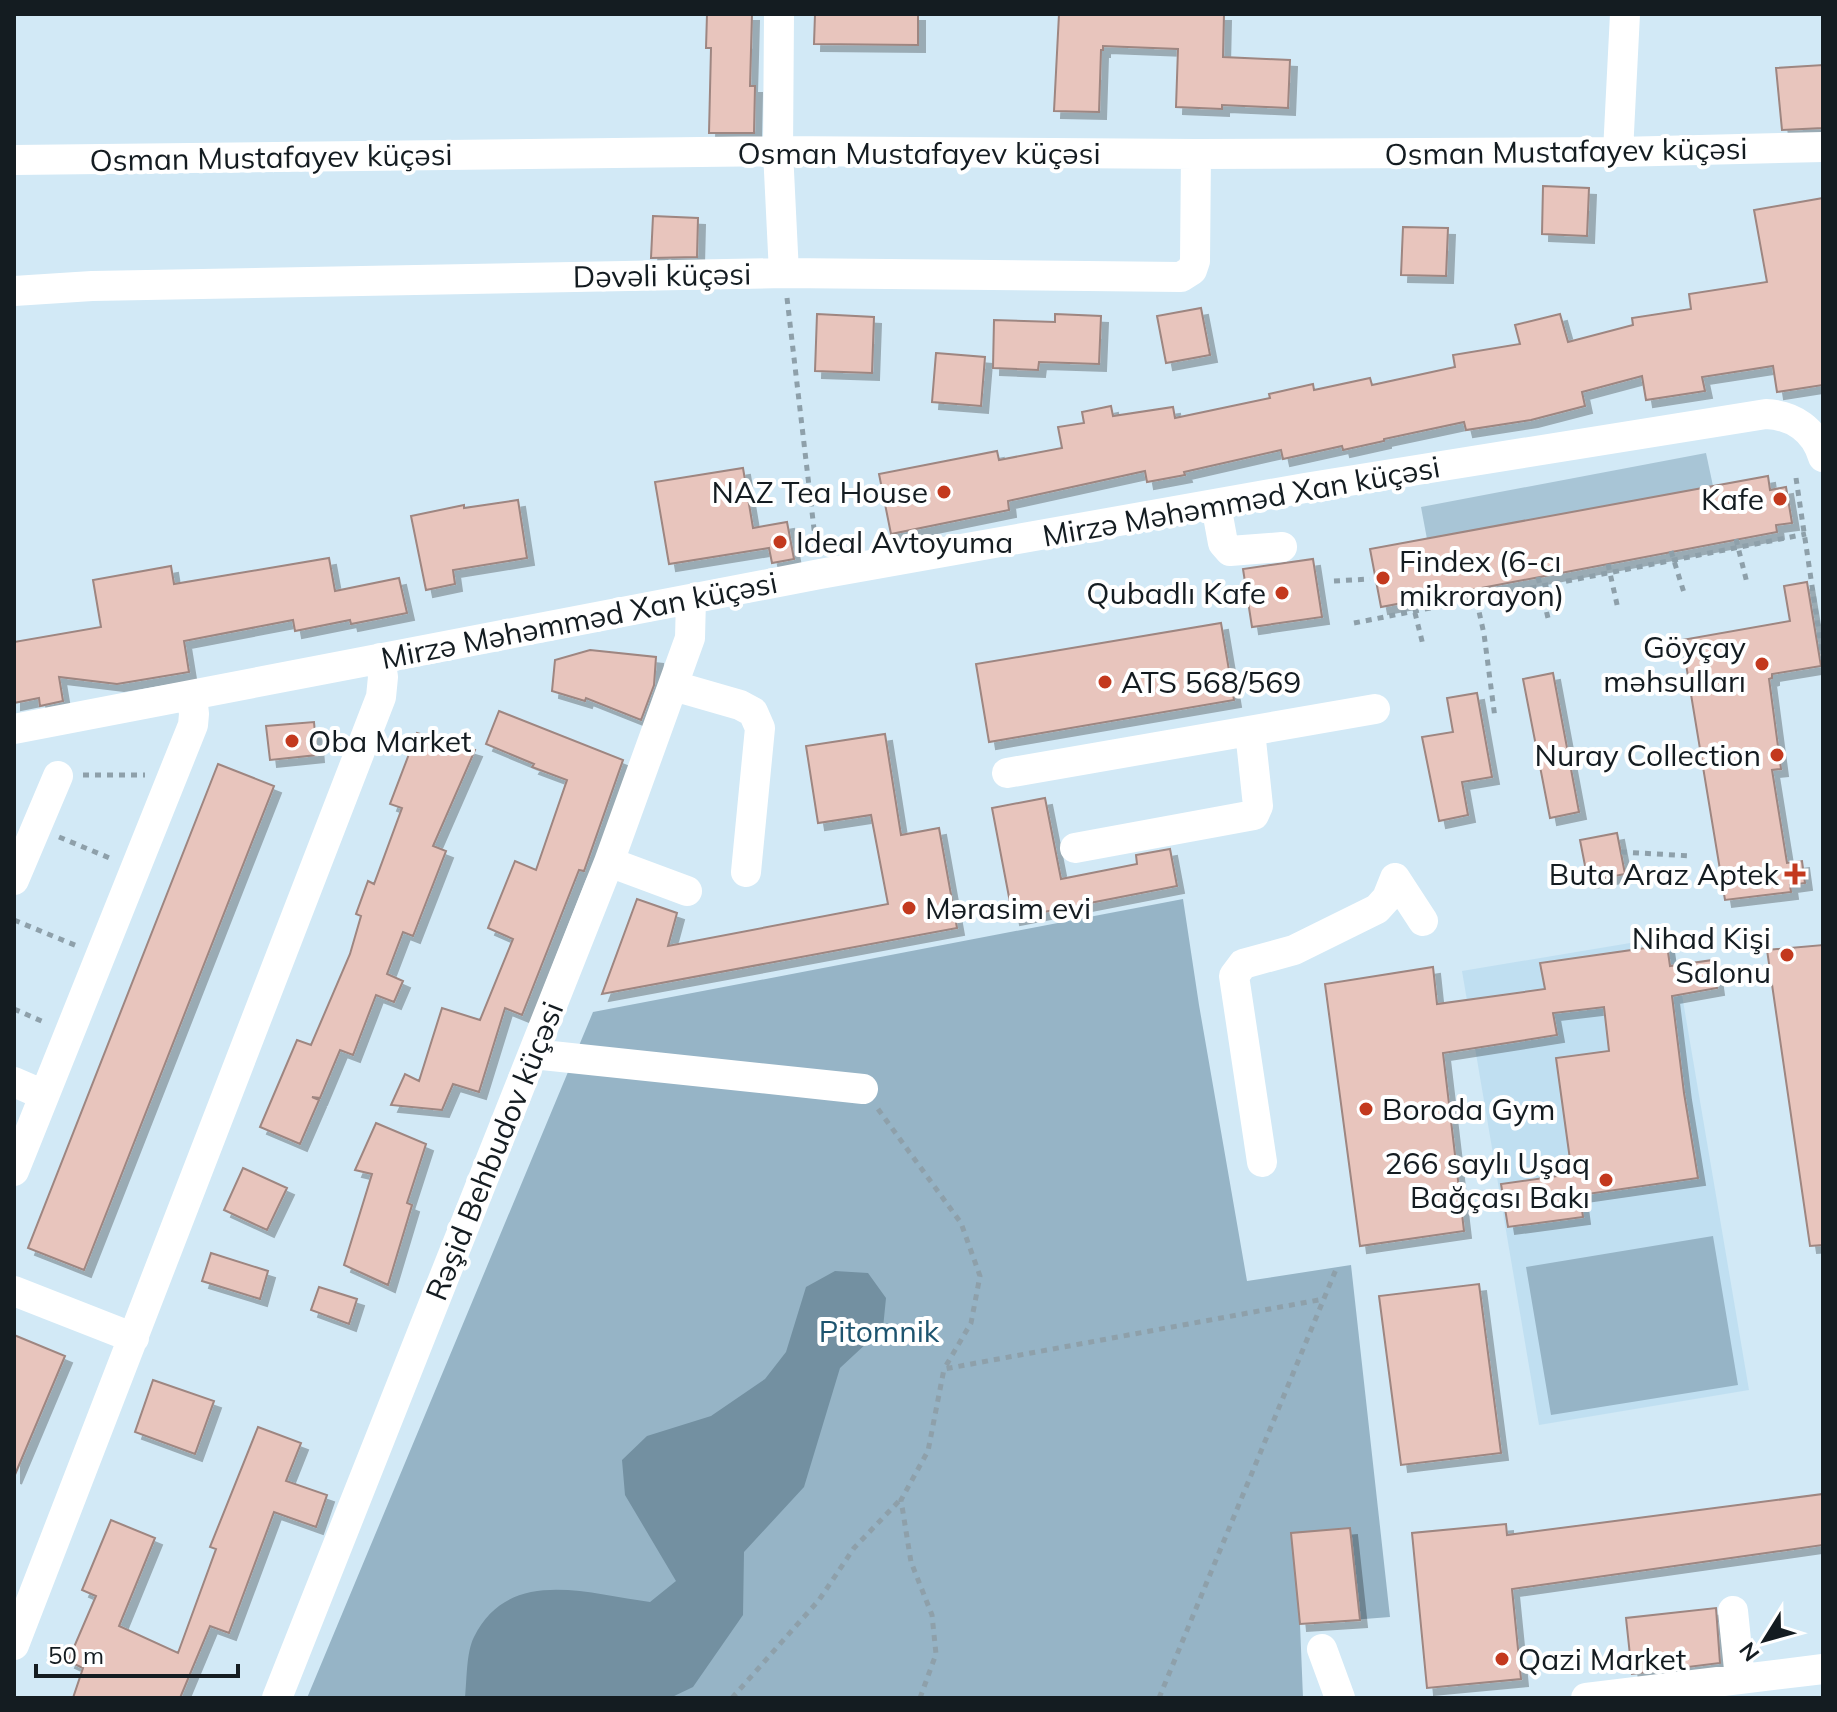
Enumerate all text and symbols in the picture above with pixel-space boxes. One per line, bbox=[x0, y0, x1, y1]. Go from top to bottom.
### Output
street label: Osman Mustafayev küçəsi bbox=[1384, 129, 1748, 173]
street label: Osman Mustafayev küçəsi bbox=[737, 134, 1101, 172]
street label: Osman Mustafayev küçəsi bbox=[89, 135, 453, 179]
street label: Dəvəli küçəsi bbox=[573, 254, 751, 296]
street label: Mirzə Məhəmməd Xan küçəsi bbox=[1039, 447, 1443, 555]
place label: NAZ Tea House bbox=[712, 473, 928, 511]
place label: Kafe bbox=[1701, 480, 1764, 518]
marker: NAZ Tea House bbox=[935, 483, 953, 501]
marker: Kafe bbox=[1771, 490, 1789, 508]
place label: Ideal Avtoyuma bbox=[796, 523, 1013, 561]
marker: Ideal Avtoyuma bbox=[771, 533, 789, 551]
place label: Findex (6-cı mikrorayon) bbox=[1399, 542, 1564, 614]
street label: Mirzə Məhəmməd Xan küçəsi bbox=[378, 563, 780, 677]
marker: Findex (6-cı mikrorayon) bbox=[1374, 569, 1392, 587]
place label: Qubadlı Kafe bbox=[1086, 574, 1266, 612]
marker: Qubadlı Kafe bbox=[1273, 584, 1291, 602]
place label: Göyçay məhsulları bbox=[1603, 628, 1746, 700]
marker: Göyçay məhsulları bbox=[1753, 655, 1771, 673]
place label: ATS 568/569 bbox=[1121, 663, 1301, 701]
marker: ATS 568/569 bbox=[1096, 673, 1114, 691]
place label: Oba Market bbox=[308, 722, 472, 760]
marker: Oba Market bbox=[283, 732, 301, 750]
place label: Nuray Collection bbox=[1535, 736, 1761, 774]
marker: Nuray Collection bbox=[1768, 746, 1786, 764]
place label: Buta Araz Aptek bbox=[1549, 855, 1780, 893]
marker: Buta Araz Aptek bbox=[1786, 865, 1804, 883]
place label: Mərasim evi bbox=[925, 889, 1091, 927]
marker: Mərasim evi bbox=[900, 899, 918, 917]
place label: Nihad Kişi Salonu bbox=[1632, 919, 1771, 991]
marker: Nihad Kişi Salonu bbox=[1778, 946, 1796, 964]
street label: Rəşid Behbudov küçəsi bbox=[417, 996, 571, 1306]
place label: Boroda Gym bbox=[1382, 1090, 1555, 1128]
marker: Boroda Gym bbox=[1357, 1100, 1375, 1118]
place label: 266 saylı Uşaq Bağçası Bakı bbox=[1385, 1144, 1590, 1216]
marker: 266 saylı Uşaq Bağçası Bakı bbox=[1597, 1171, 1615, 1189]
park label: Pitomnik bbox=[819, 1312, 940, 1350]
north arrow bbox=[1725, 1600, 1805, 1680]
scale bar bbox=[36, 1628, 238, 1678]
text: N bbox=[1733, 1637, 1765, 1667]
text: 50 m bbox=[48, 1640, 104, 1670]
place label: Qazi Market bbox=[1518, 1640, 1686, 1678]
marker: Qazi Market bbox=[1493, 1650, 1511, 1668]

